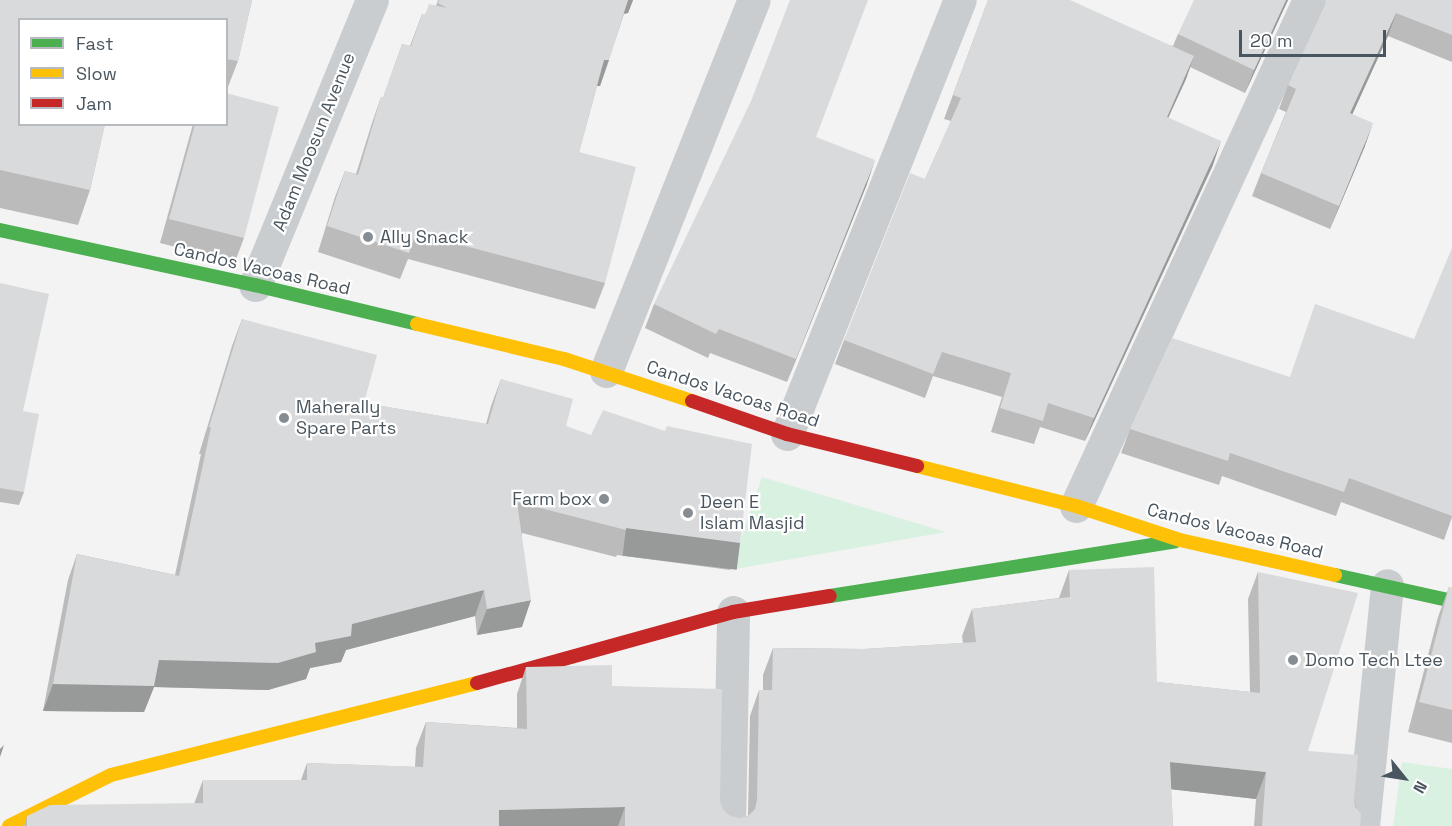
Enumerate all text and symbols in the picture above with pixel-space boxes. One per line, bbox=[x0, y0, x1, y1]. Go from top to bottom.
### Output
legend bbox=[18, 18, 228, 126]
scale bar bbox=[1242, 18, 1389, 56]
text: 20 m bbox=[1250, 29, 1293, 52]
text: Fast bbox=[76, 32, 113, 55]
street label: Adam Moosun Avenue bbox=[268, 49, 360, 235]
text: Slow bbox=[76, 62, 117, 85]
text: Jam bbox=[76, 92, 112, 115]
place label: Ally Snack bbox=[380, 226, 468, 248]
marker: Ally Snack bbox=[361, 230, 375, 244]
street label: Candos Vacoas Road bbox=[171, 238, 353, 300]
street label: Candos Vacoas Road bbox=[644, 356, 822, 432]
place label: Maherally Spare Parts bbox=[296, 397, 396, 440]
marker: Maherally Spare Parts bbox=[277, 411, 291, 425]
place label: Farm box bbox=[512, 488, 592, 510]
marker: Farm box bbox=[597, 492, 611, 506]
place label: Deen E Islam Masjid bbox=[700, 492, 805, 534]
street label: Candos Vacoas Road bbox=[1145, 499, 1325, 563]
marker: Deen E Islam Masjid bbox=[681, 506, 695, 520]
place label: Domo Tech Ltee bbox=[1305, 649, 1443, 671]
marker: Domo Tech Ltee bbox=[1286, 653, 1300, 667]
north arrow bbox=[1374, 748, 1434, 808]
text: N bbox=[1408, 777, 1432, 797]

